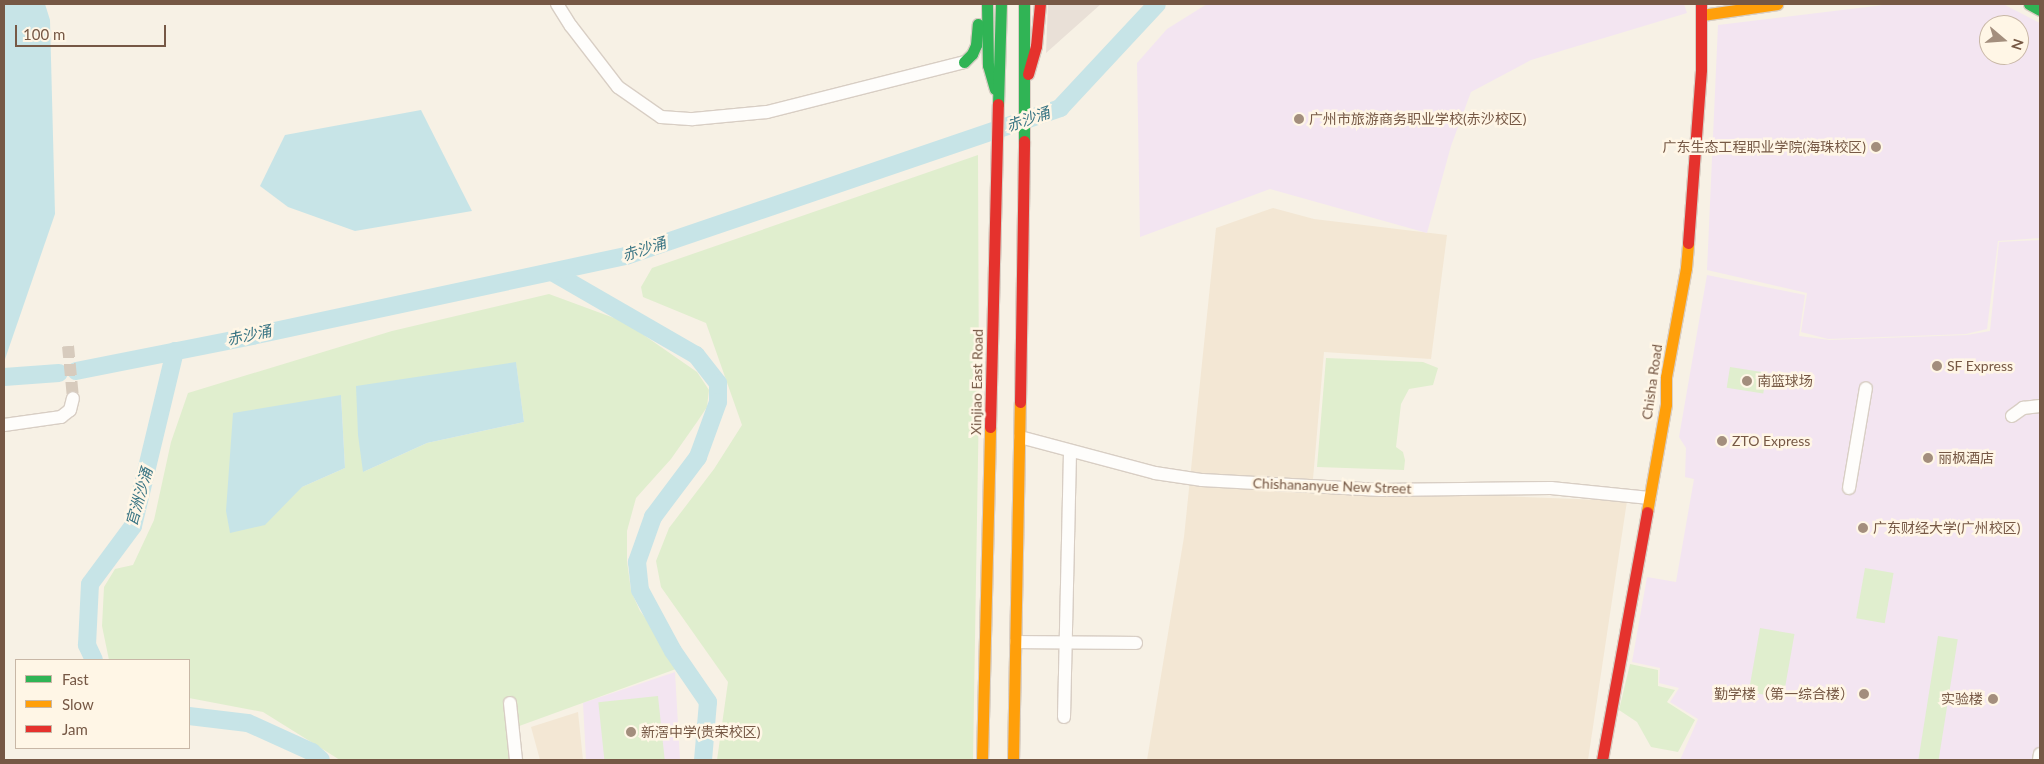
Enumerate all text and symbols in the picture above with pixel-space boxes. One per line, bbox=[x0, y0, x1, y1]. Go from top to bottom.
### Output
scale bar bbox=[18, 15, 169, 47]
north arrow bbox=[1979, 15, 2029, 65]
text: 100 m bbox=[23, 25, 65, 43]
text: N bbox=[2008, 37, 2028, 52]
water label: 赤沙涌 bbox=[1004, 103, 1052, 135]
place label: 广州市旅游商务职业学校(赤沙校区) bbox=[1309, 111, 1526, 127]
marker: 广州市旅游商务职业学校(赤沙校区) bbox=[1293, 113, 1305, 125]
place label: 广东生态工程职业学院(海珠校区) bbox=[1663, 139, 1866, 155]
marker: 广东生态工程职业学院(海珠校区) bbox=[1870, 141, 1882, 153]
water label: 赤沙涌 bbox=[620, 233, 668, 265]
water label: 赤沙涌 bbox=[225, 322, 273, 348]
street label: Xinjiao East Road bbox=[968, 329, 986, 435]
street label: Chisha Road bbox=[1638, 343, 1666, 421]
place label: SF Express bbox=[1947, 358, 2013, 374]
marker: SF Express bbox=[1931, 360, 1943, 372]
place label: 南篮球场 bbox=[1757, 373, 1813, 389]
marker: 南篮球场 bbox=[1741, 375, 1753, 387]
place label: ZTO Express bbox=[1732, 433, 1810, 449]
marker: ZTO Express bbox=[1716, 435, 1728, 447]
place label: 丽枫酒店 bbox=[1938, 450, 1994, 466]
marker: 丽枫酒店 bbox=[1922, 452, 1934, 464]
water label: 官洲沙涌 bbox=[122, 466, 156, 528]
street label: Chishananyue New Street bbox=[1252, 475, 1412, 497]
place label: 广东财经大学(广州校区) bbox=[1873, 520, 2020, 536]
marker: 广东财经大学(广州校区) bbox=[1857, 522, 1869, 534]
legend bbox=[15, 659, 190, 749]
text: Fast bbox=[62, 670, 89, 688]
place label: 勤学楼（第一综合楼） bbox=[1714, 686, 1854, 702]
marker: 勤学楼（第一综合楼） bbox=[1858, 688, 1870, 700]
place label: 实验楼 bbox=[1941, 691, 1983, 707]
marker: 实验楼 bbox=[1987, 693, 1999, 705]
text: Slow bbox=[62, 695, 94, 713]
text: Jam bbox=[62, 720, 88, 738]
place label: 新滘中学(贵荣校区) bbox=[641, 724, 760, 740]
marker: 新滘中学(贵荣校区) bbox=[625, 726, 637, 738]

